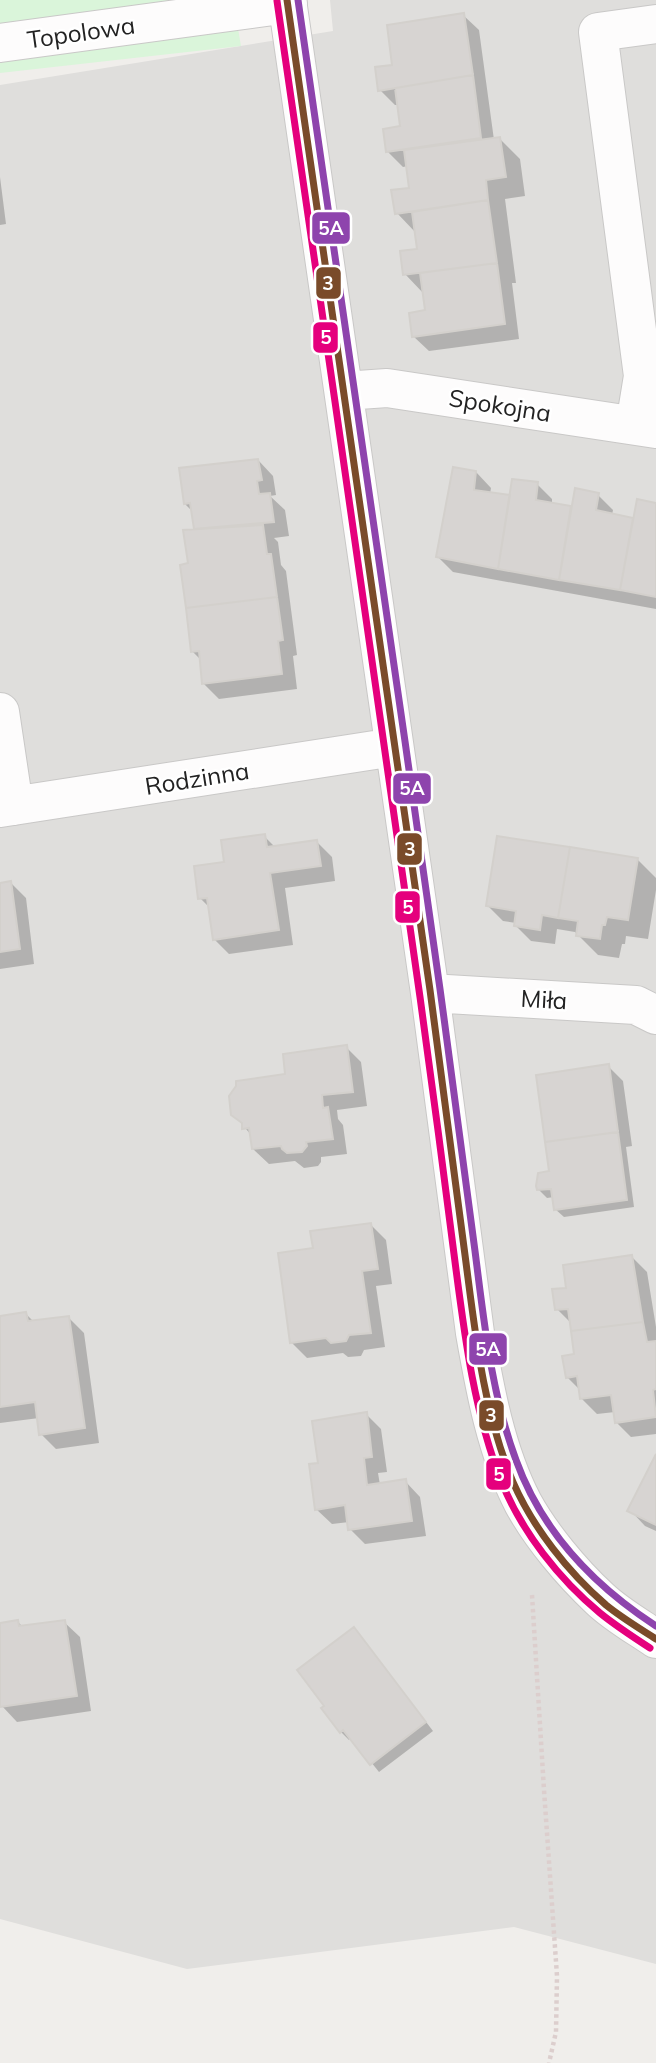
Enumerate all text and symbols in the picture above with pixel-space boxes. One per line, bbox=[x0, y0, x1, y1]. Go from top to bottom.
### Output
street label: Topolowa bbox=[25, 10, 137, 54]
line badge: 5A bbox=[311, 211, 351, 245]
text: 5A bbox=[318, 216, 345, 240]
line badge: 3 bbox=[315, 266, 342, 300]
text: 3 bbox=[322, 271, 334, 295]
line badge: 5 bbox=[312, 321, 339, 354]
text: 5 bbox=[320, 325, 332, 349]
street label: Spokojna bbox=[447, 382, 553, 428]
street label: Rodzinna bbox=[143, 755, 251, 801]
line badge: 5A bbox=[392, 772, 432, 805]
text: 5A bbox=[399, 776, 426, 800]
line badge: 3 bbox=[396, 832, 423, 866]
text: 3 bbox=[404, 837, 416, 861]
line badge: 5 bbox=[394, 890, 421, 924]
text: 5 bbox=[402, 895, 414, 919]
street label: Miła bbox=[520, 983, 568, 1015]
line badge: 5A bbox=[468, 1332, 508, 1366]
text: 5A bbox=[475, 1337, 502, 1361]
line badge: 3 bbox=[478, 1399, 505, 1432]
text: 3 bbox=[485, 1403, 497, 1427]
line badge: 5 bbox=[485, 1457, 512, 1491]
text: 5 bbox=[493, 1462, 505, 1486]

